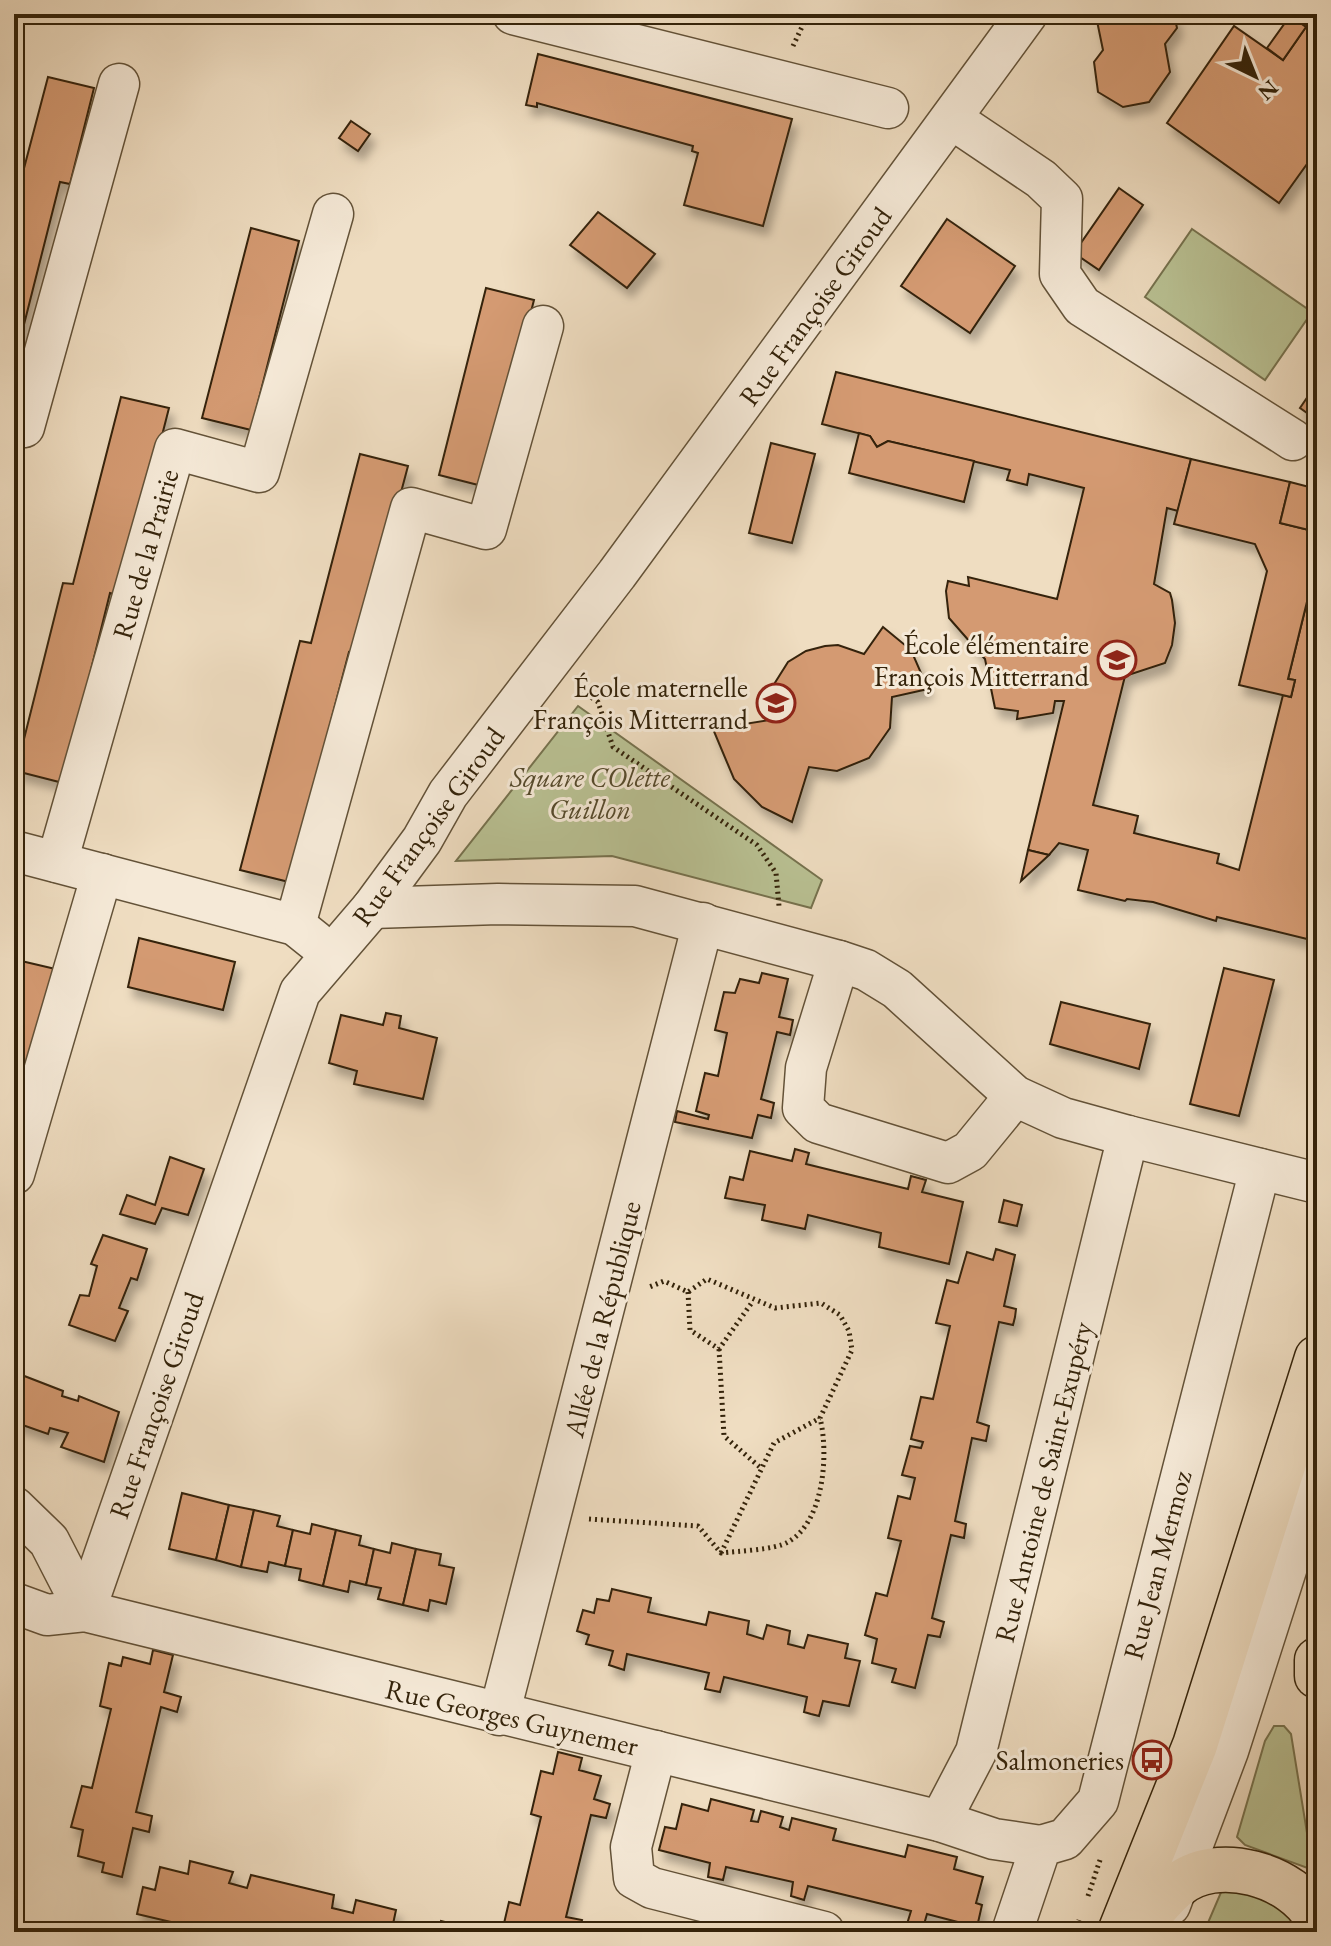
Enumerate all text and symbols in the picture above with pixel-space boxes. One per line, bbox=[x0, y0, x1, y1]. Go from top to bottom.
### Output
north arrow bbox=[1215, 36, 1295, 116]
text: N bbox=[1252, 74, 1285, 107]
street label: Rue Françoise Giroud bbox=[731, 199, 900, 413]
street label: Rue de la Prairie bbox=[104, 465, 186, 643]
place label: École élémentaire François Mitterrand bbox=[874, 626, 1090, 694]
school or university icon: École élémentaire François Mitterrand bbox=[1096, 639, 1138, 681]
place label: École maternelle François Mitterrand bbox=[533, 669, 749, 737]
school or university icon: École maternelle François Mitterrand bbox=[755, 682, 797, 724]
street label: Rue Françoise Giroud bbox=[344, 719, 513, 933]
park label: Square COlette Guillon bbox=[509, 759, 670, 827]
street label: Allée de la République bbox=[555, 1197, 649, 1442]
street label: Rue Françoise Giroud bbox=[100, 1286, 212, 1523]
street label: Rue Antoine de Saint-Exupéry bbox=[986, 1317, 1100, 1646]
street label: Rue Jean Mermoz bbox=[1115, 1466, 1200, 1663]
street label: Rue Georges Guynemer bbox=[382, 1670, 643, 1764]
bus stop icon: Salmoneries bbox=[1131, 1739, 1173, 1781]
place label: Salmoneries bbox=[996, 1742, 1124, 1778]

